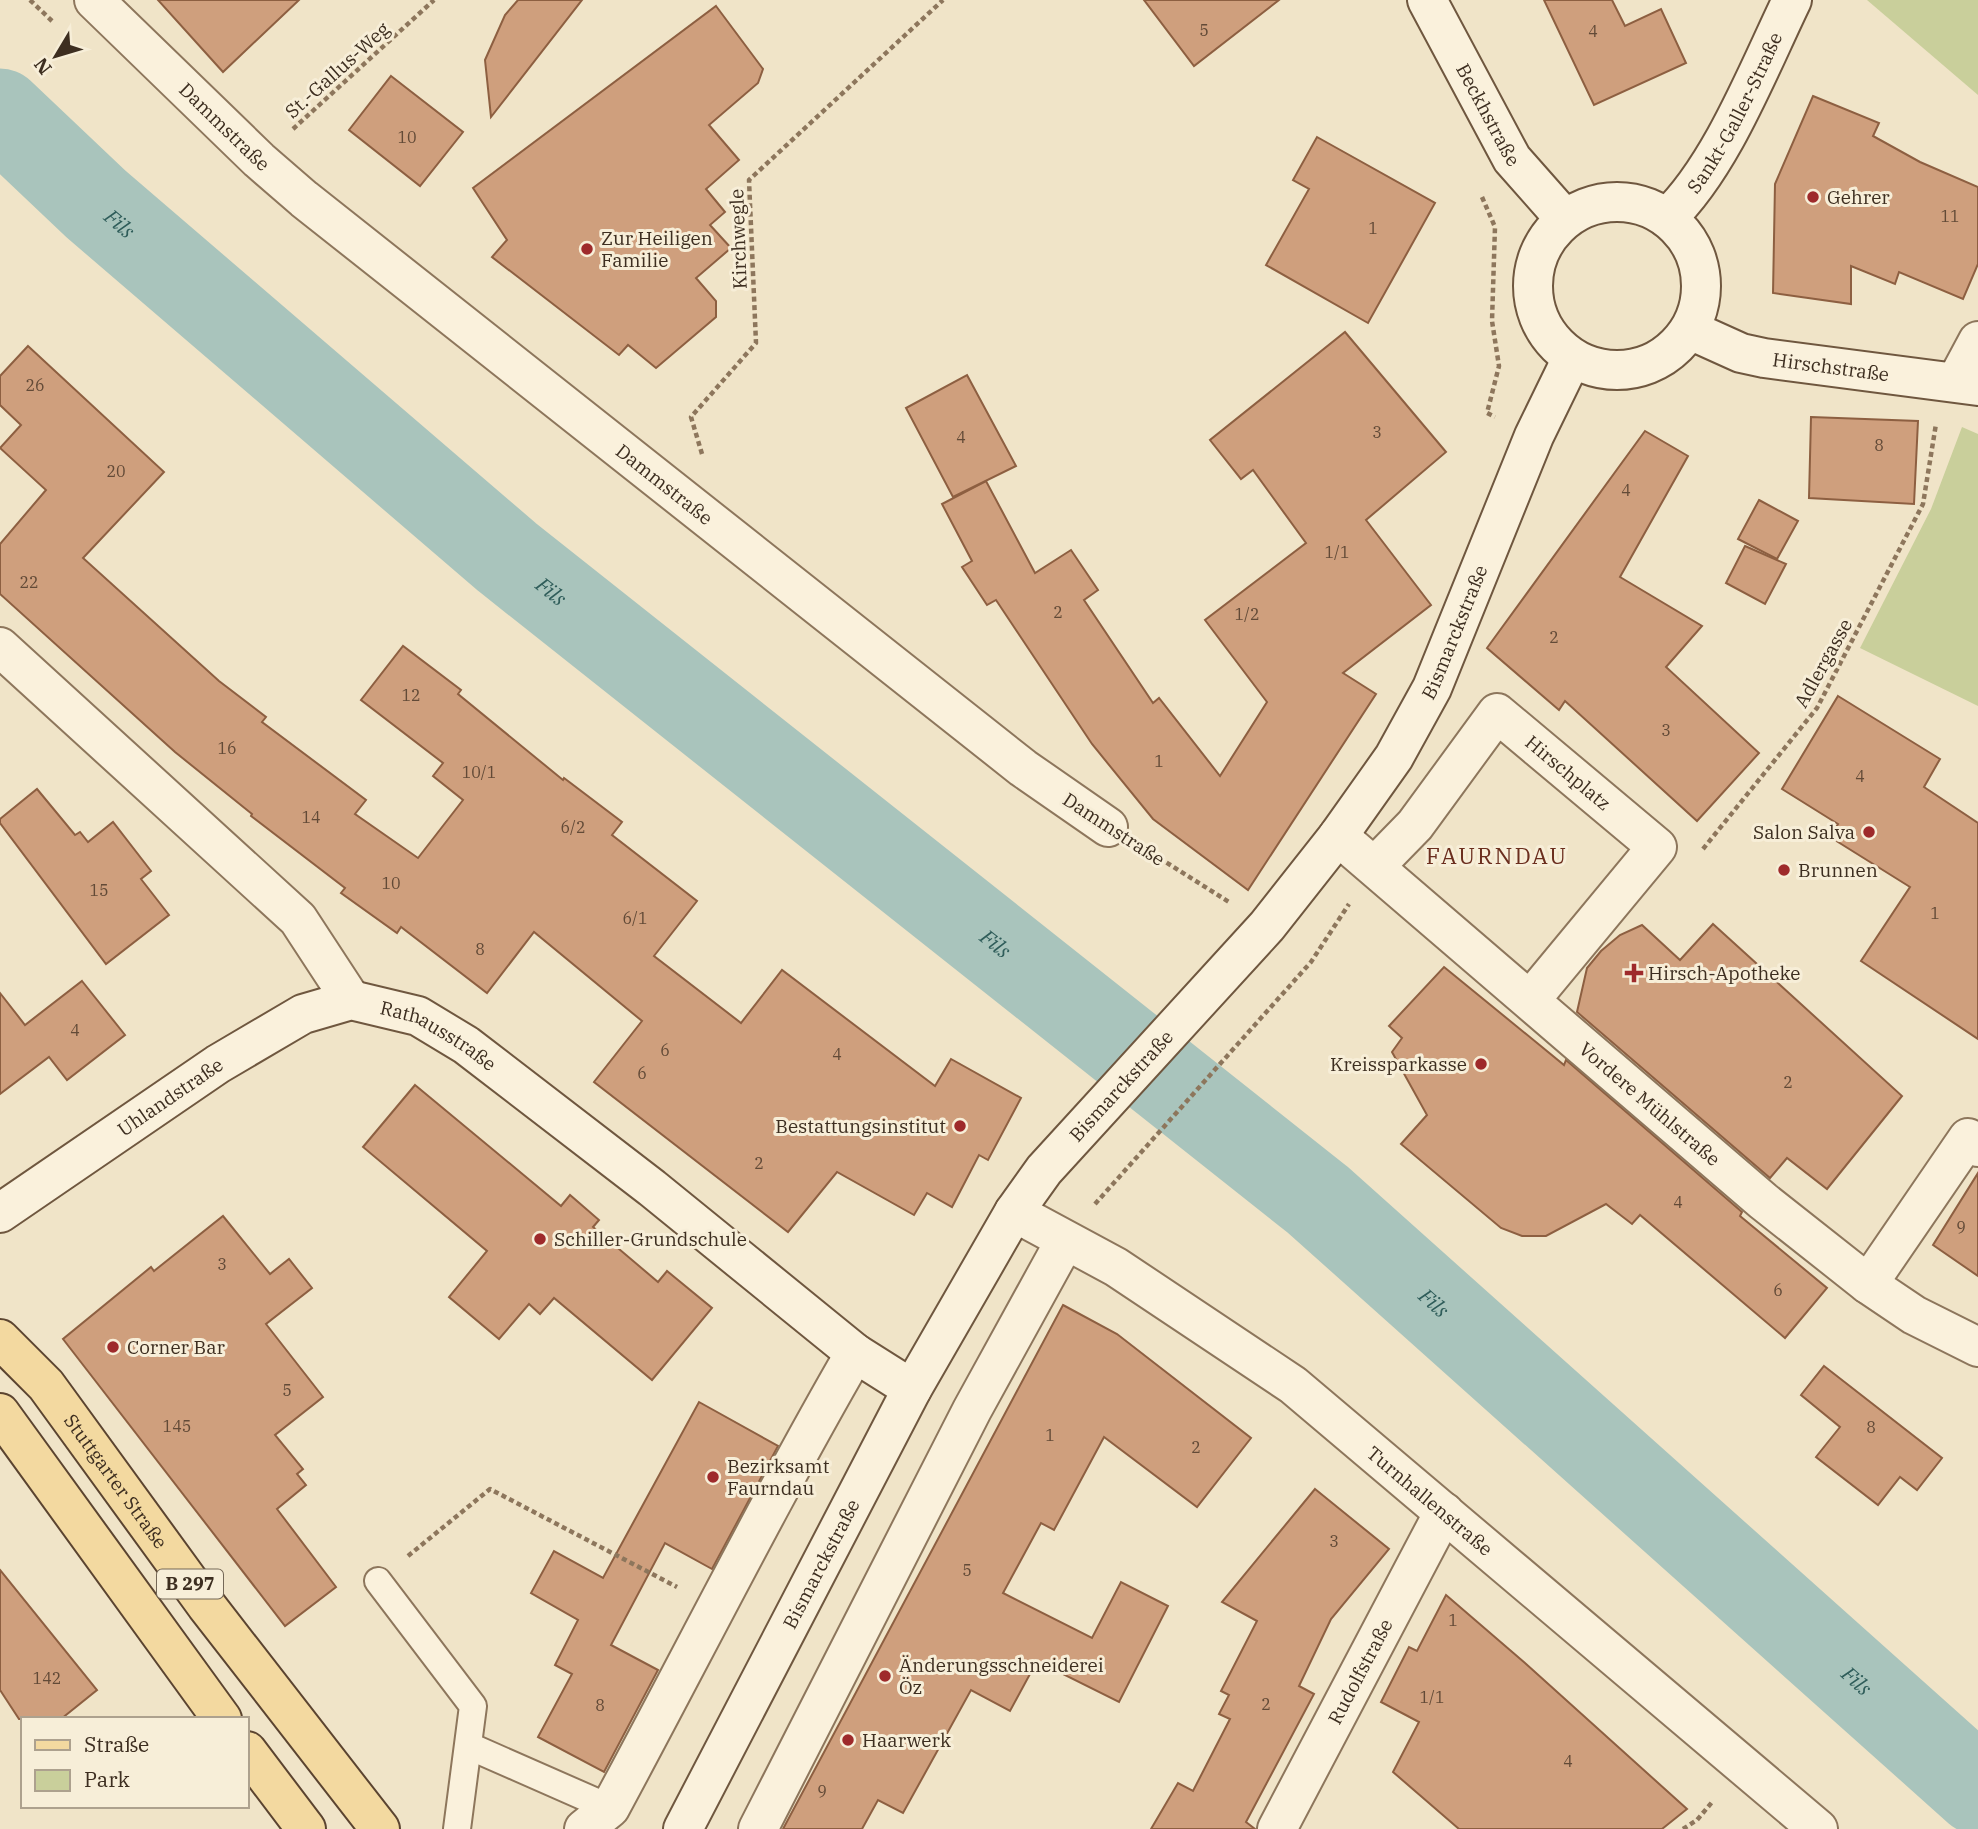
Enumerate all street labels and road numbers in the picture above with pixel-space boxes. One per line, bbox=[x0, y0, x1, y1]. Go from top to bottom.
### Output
street label: St.-Gallus-Weg bbox=[280, 16, 395, 123]
street label: Sankt-Galler-Straße bbox=[1682, 28, 1787, 198]
street label: Beckhstraße bbox=[1451, 59, 1525, 171]
street label: Dammstraße bbox=[174, 77, 275, 176]
street label: Kirchwegle bbox=[724, 188, 752, 290]
street label: Hirschstraße bbox=[1771, 347, 1891, 386]
street label: Dammstraße bbox=[611, 438, 718, 530]
street label: Bismarckstraße bbox=[1416, 561, 1493, 704]
street label: Adlergasse bbox=[1789, 614, 1857, 712]
street label: Hirschplatz bbox=[1521, 730, 1616, 815]
street label: Dammstraße bbox=[1058, 787, 1170, 871]
street label: Rathausstraße bbox=[378, 995, 501, 1076]
street label: Bismarckstraße bbox=[1064, 1025, 1178, 1147]
street label: Vordere Mühlstraße bbox=[1574, 1037, 1725, 1171]
street label: Uhlandstraße bbox=[113, 1052, 227, 1141]
street label: Stuttgarter Straße bbox=[59, 1409, 173, 1553]
street label: Turnhallenstraße bbox=[1362, 1441, 1498, 1561]
street label: Bismarckstraße bbox=[777, 1495, 865, 1633]
road number: B 297 bbox=[157, 1569, 223, 1598]
street label: Rudolfstraße bbox=[1322, 1615, 1398, 1728]

